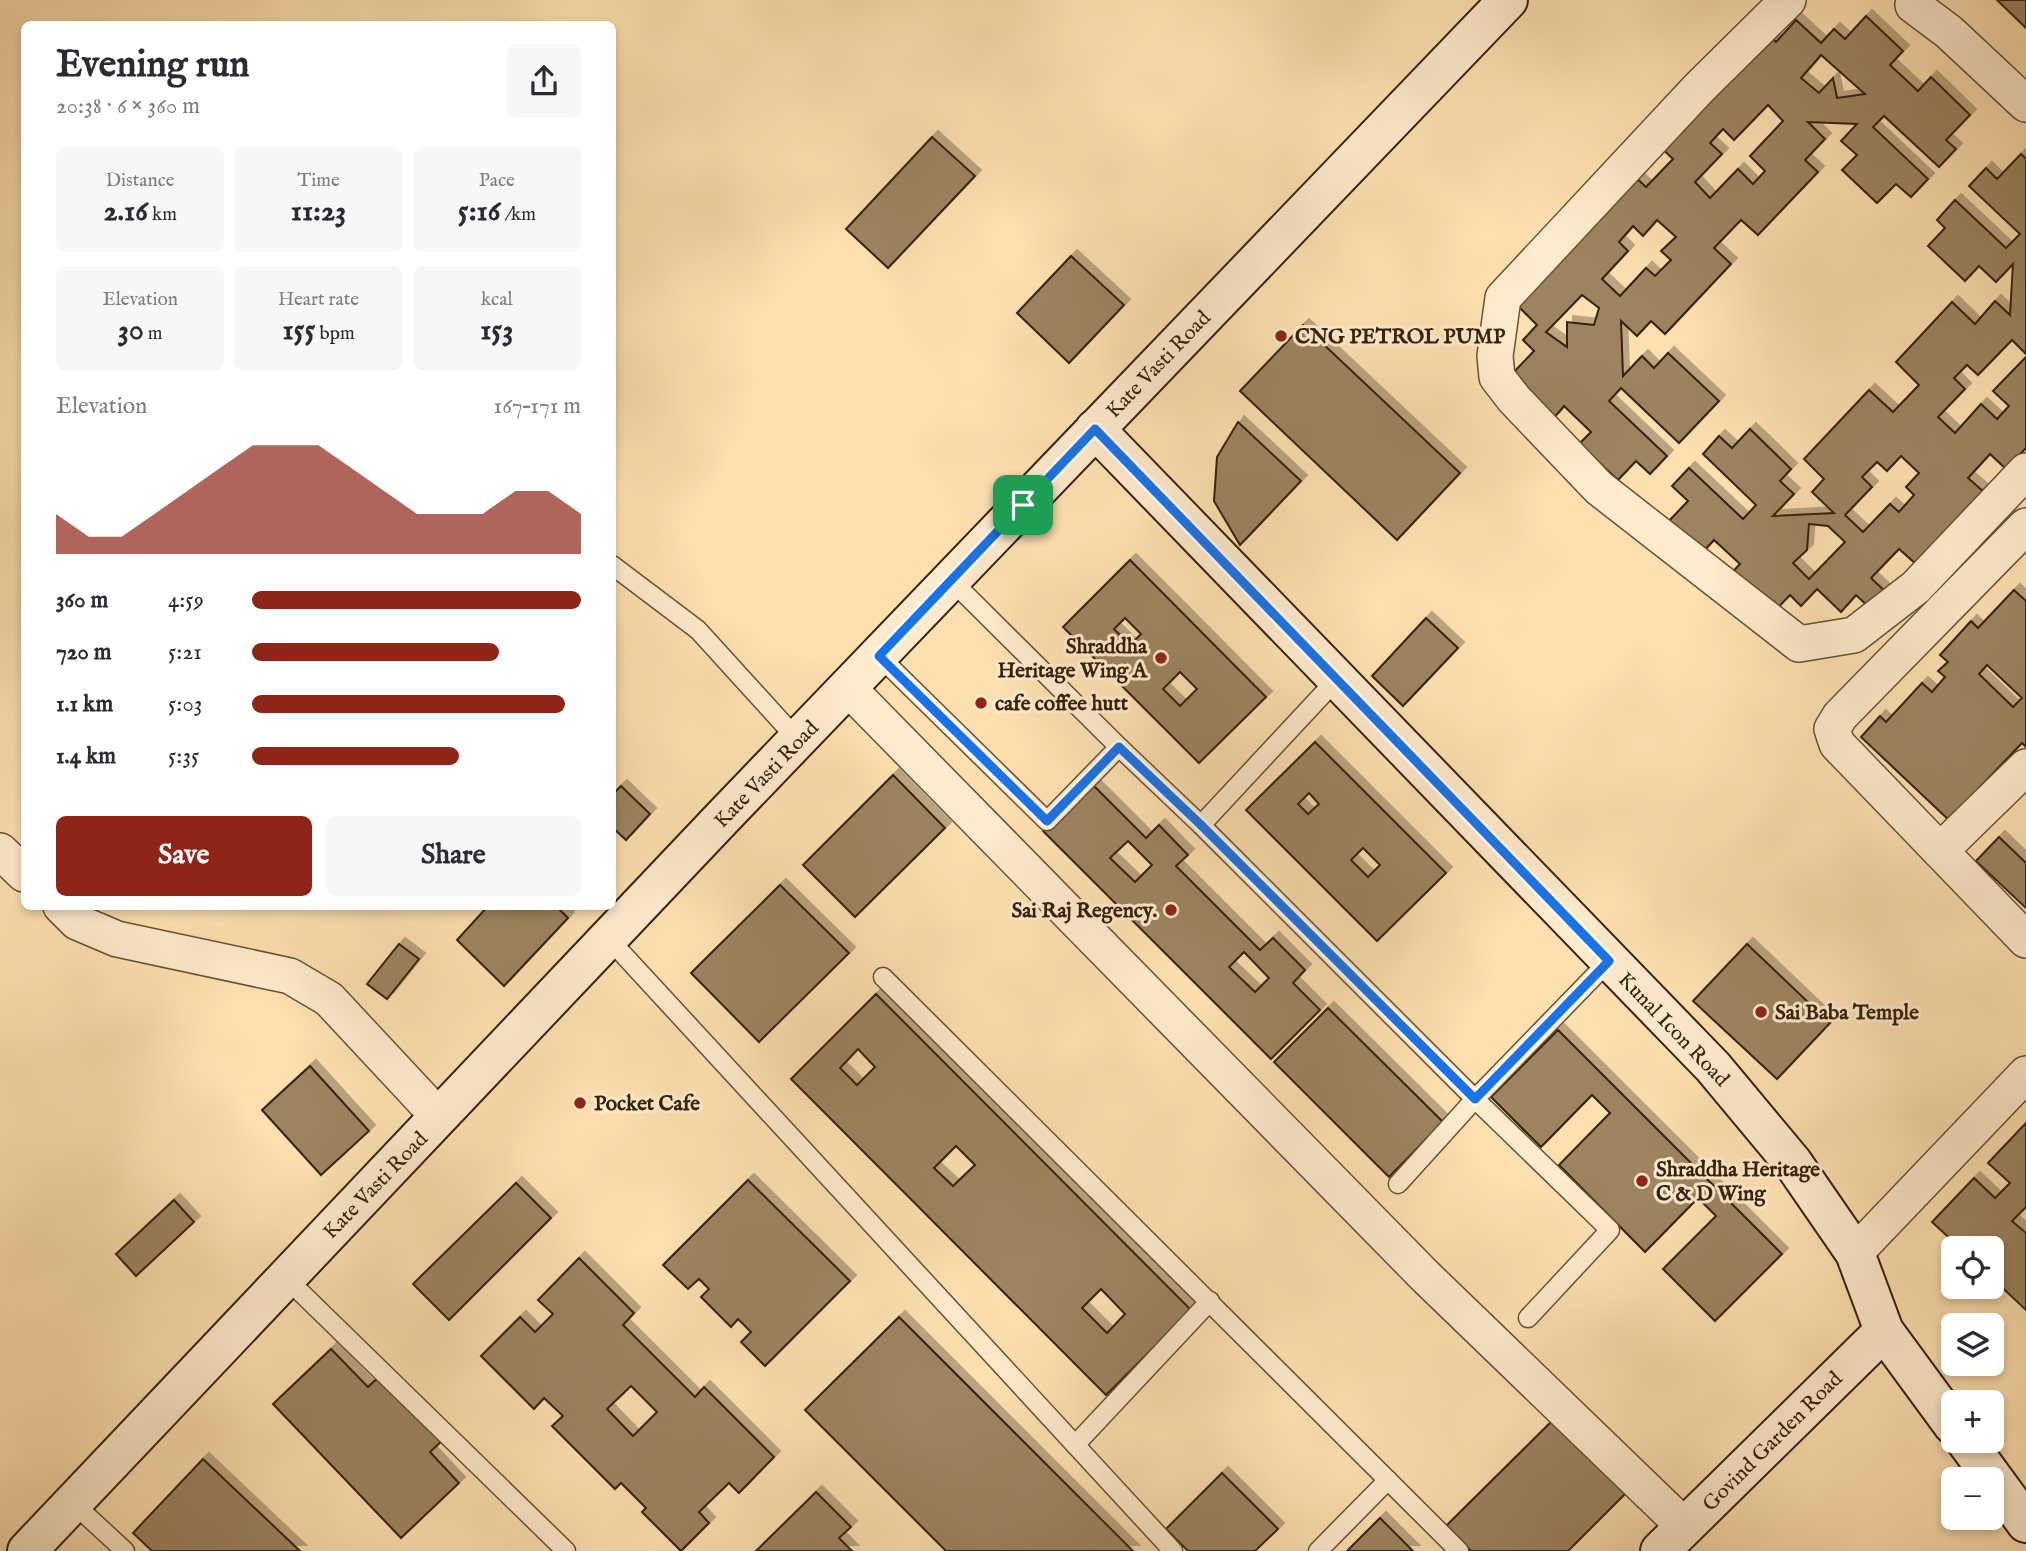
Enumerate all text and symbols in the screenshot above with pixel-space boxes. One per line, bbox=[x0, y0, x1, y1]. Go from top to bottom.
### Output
text: Evening run bbox=[56, 42, 250, 90]
button: share bbox=[507, 44, 581, 118]
text: 20:38 · 6 × 360 m bbox=[56, 92, 200, 121]
text: Distance bbox=[106, 169, 175, 193]
text: Time bbox=[297, 169, 340, 193]
text: Pace bbox=[479, 169, 515, 193]
text: 2.16 bbox=[103, 193, 148, 231]
text: 11:23 bbox=[291, 193, 346, 231]
text: 5:16 bbox=[458, 193, 500, 231]
text: km bbox=[148, 203, 177, 227]
text: /km bbox=[500, 203, 536, 227]
text: Elevation bbox=[102, 288, 178, 312]
text: Heart rate bbox=[278, 288, 359, 312]
text: kcal bbox=[481, 288, 513, 312]
street label: Kate Vasti Road bbox=[1101, 305, 1218, 425]
text: 30 bbox=[118, 312, 144, 350]
text: 155 bbox=[282, 312, 315, 350]
text: 153 bbox=[480, 312, 513, 350]
text: m bbox=[144, 322, 163, 346]
text: bpm bbox=[315, 322, 355, 346]
place label: CNG PETROL PUMP bbox=[1295, 324, 1506, 351]
marker: CNG PETROL PUMP bbox=[1273, 328, 1289, 344]
text: Elevation bbox=[56, 392, 147, 421]
text: 167–171 m bbox=[494, 392, 581, 421]
pin bbox=[993, 475, 1053, 535]
icon: arrive bbox=[1004, 486, 1042, 524]
text: 360 m bbox=[56, 586, 108, 615]
text: 4:59 bbox=[168, 586, 204, 615]
place label: Shraddha Heritage Wing A bbox=[997, 634, 1149, 685]
text: 720 m bbox=[56, 638, 112, 667]
text: 5:21 bbox=[168, 638, 202, 667]
marker: Shraddha Heritage Wing A bbox=[1153, 650, 1169, 666]
text: 1.1 km bbox=[56, 690, 113, 719]
text: 5:03 bbox=[168, 690, 202, 719]
place label: cafe coffee hutt bbox=[995, 691, 1129, 718]
marker: cafe coffee hutt bbox=[973, 695, 989, 711]
street label: Kate Vasti Road bbox=[709, 715, 826, 835]
text: 1.4 km bbox=[56, 742, 116, 771]
text: 5:35 bbox=[168, 742, 199, 771]
button: Save bbox=[56, 816, 312, 896]
button: Share bbox=[326, 816, 581, 896]
place label: Sai Raj Regency. bbox=[1012, 898, 1157, 925]
marker: Sai Raj Regency. bbox=[1163, 902, 1179, 918]
street label: Kunal Icon Road bbox=[1611, 967, 1735, 1094]
place label: Sai Baba Temple bbox=[1775, 1000, 1919, 1027]
marker: Sai Baba Temple bbox=[1753, 1004, 1769, 1020]
place label: Pocket Cafe bbox=[594, 1091, 700, 1118]
marker: Pocket Cafe bbox=[572, 1095, 588, 1111]
street label: Kate Vasti Road bbox=[318, 1126, 435, 1246]
place label: Shraddha Heritage C & D Wing bbox=[1656, 1157, 1820, 1208]
marker: Shraddha Heritage C & D Wing bbox=[1634, 1173, 1650, 1189]
map controls bbox=[1941, 1236, 2004, 1530]
button: locate bbox=[1941, 1236, 2004, 1299]
button: layers bbox=[1941, 1313, 2004, 1376]
street label: Govind Garden Road bbox=[1697, 1366, 1849, 1518]
button: + bbox=[1941, 1390, 2004, 1453]
button: − bbox=[1941, 1467, 2004, 1530]

